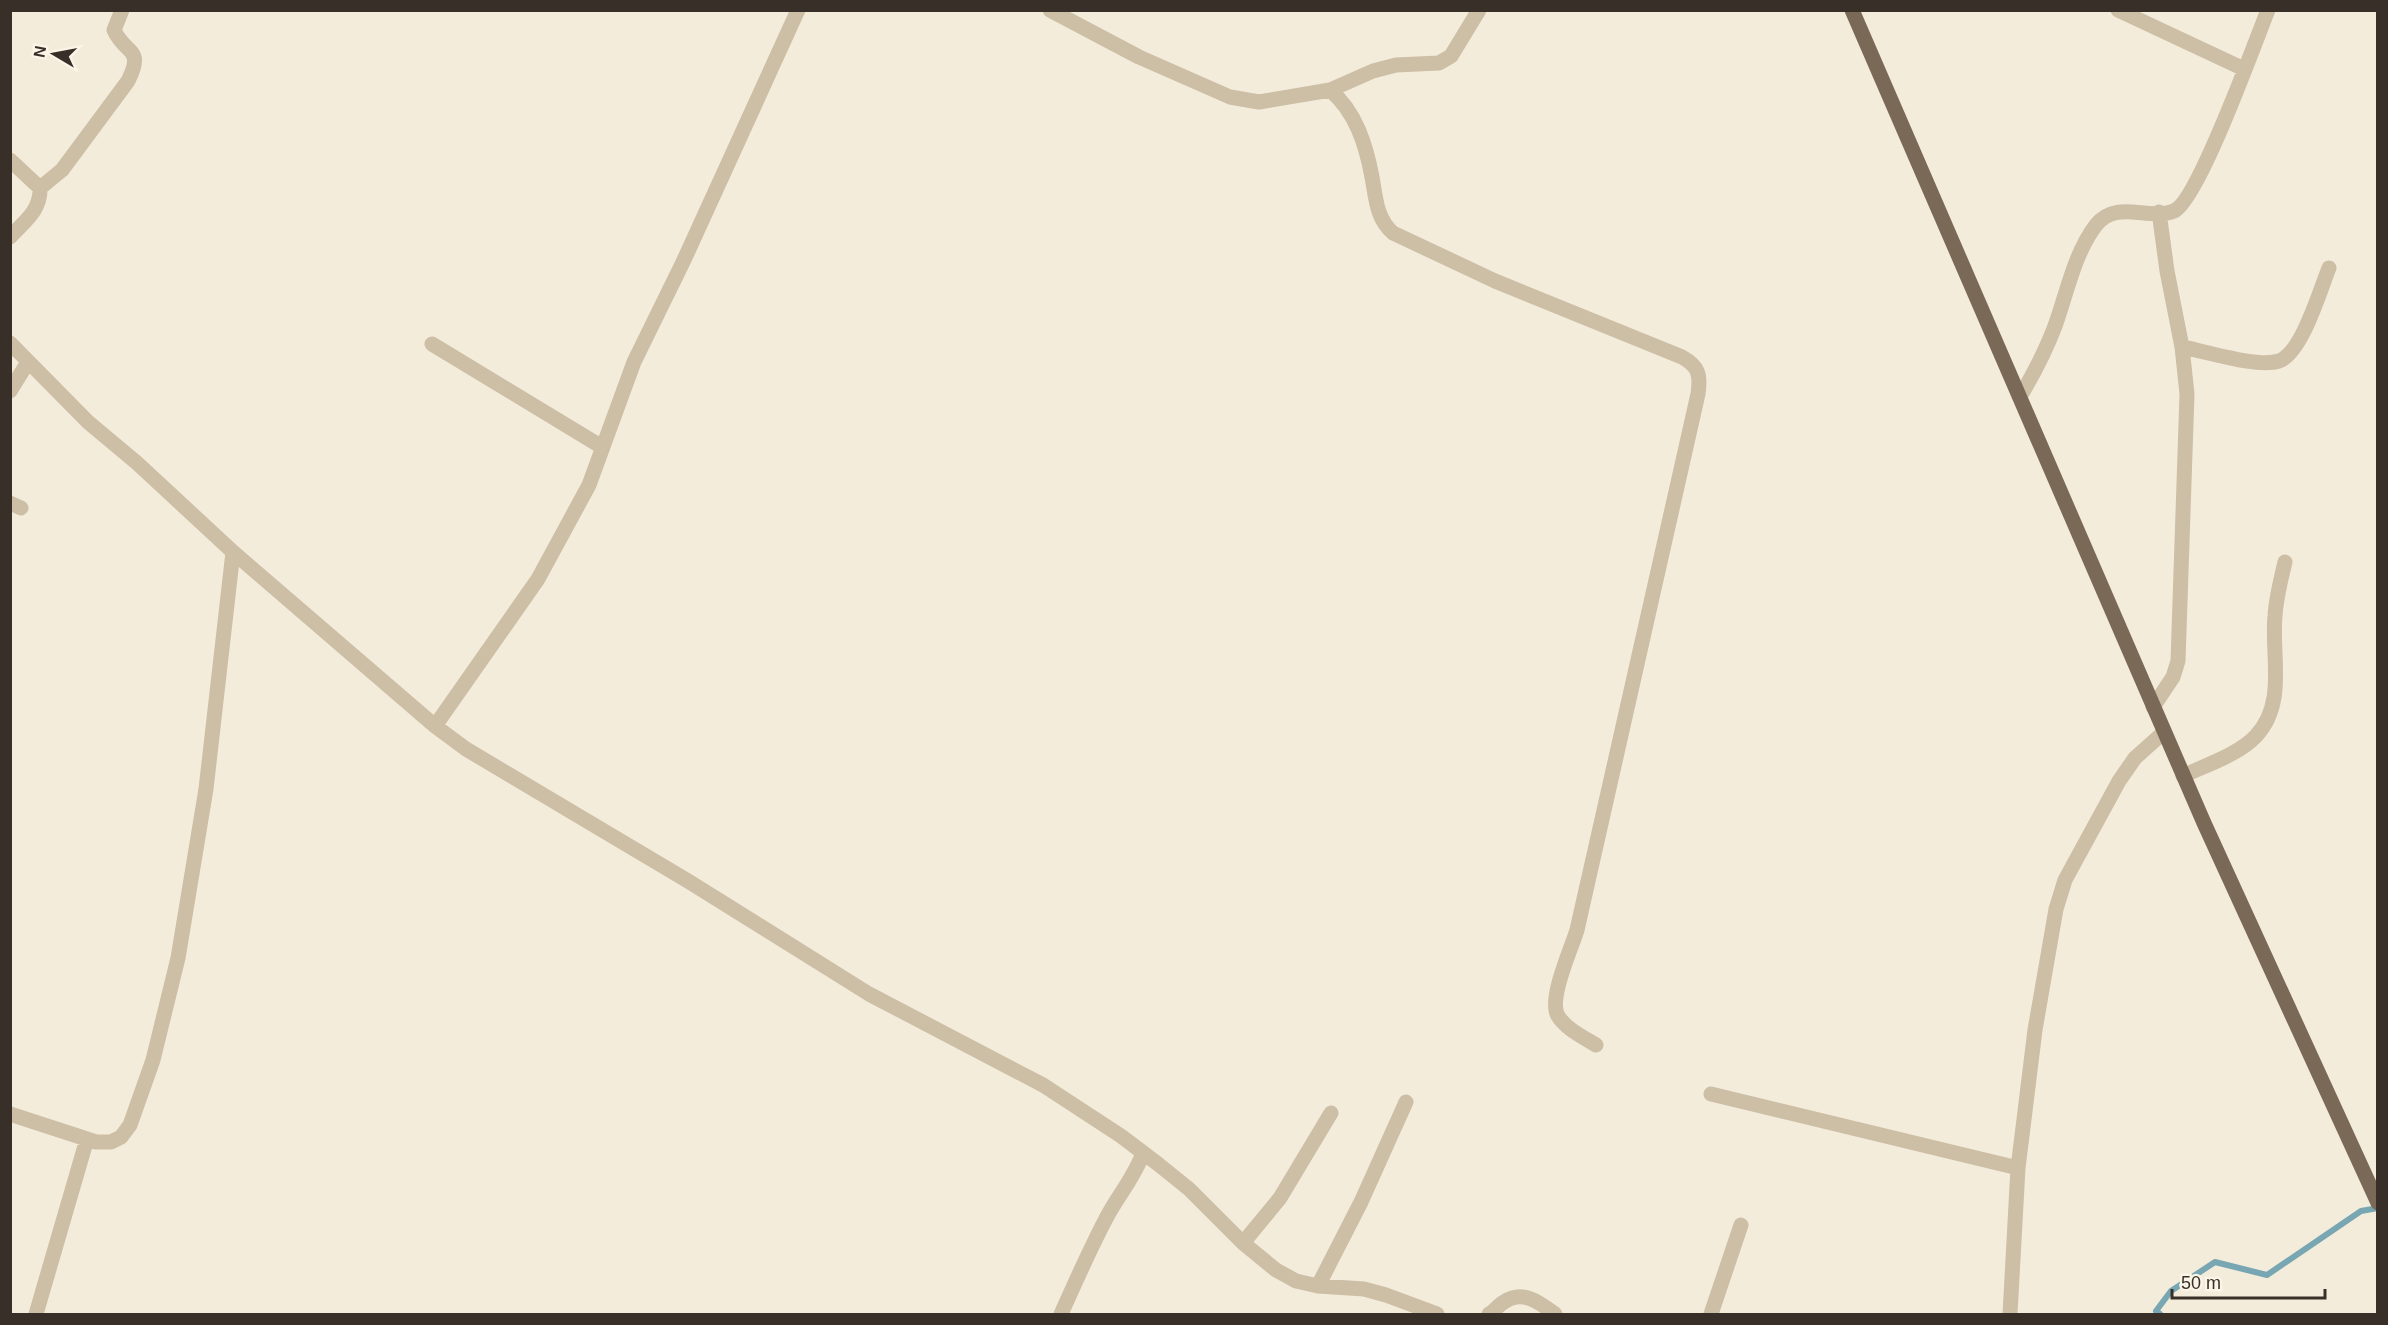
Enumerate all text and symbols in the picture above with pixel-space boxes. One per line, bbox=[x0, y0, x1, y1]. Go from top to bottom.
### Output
north arrow bbox=[24, 24, 84, 84]
text: N bbox=[30, 44, 49, 59]
scale bar bbox=[2172, 1262, 2325, 1300]
text: 50 m bbox=[2181, 1273, 2221, 1293]

